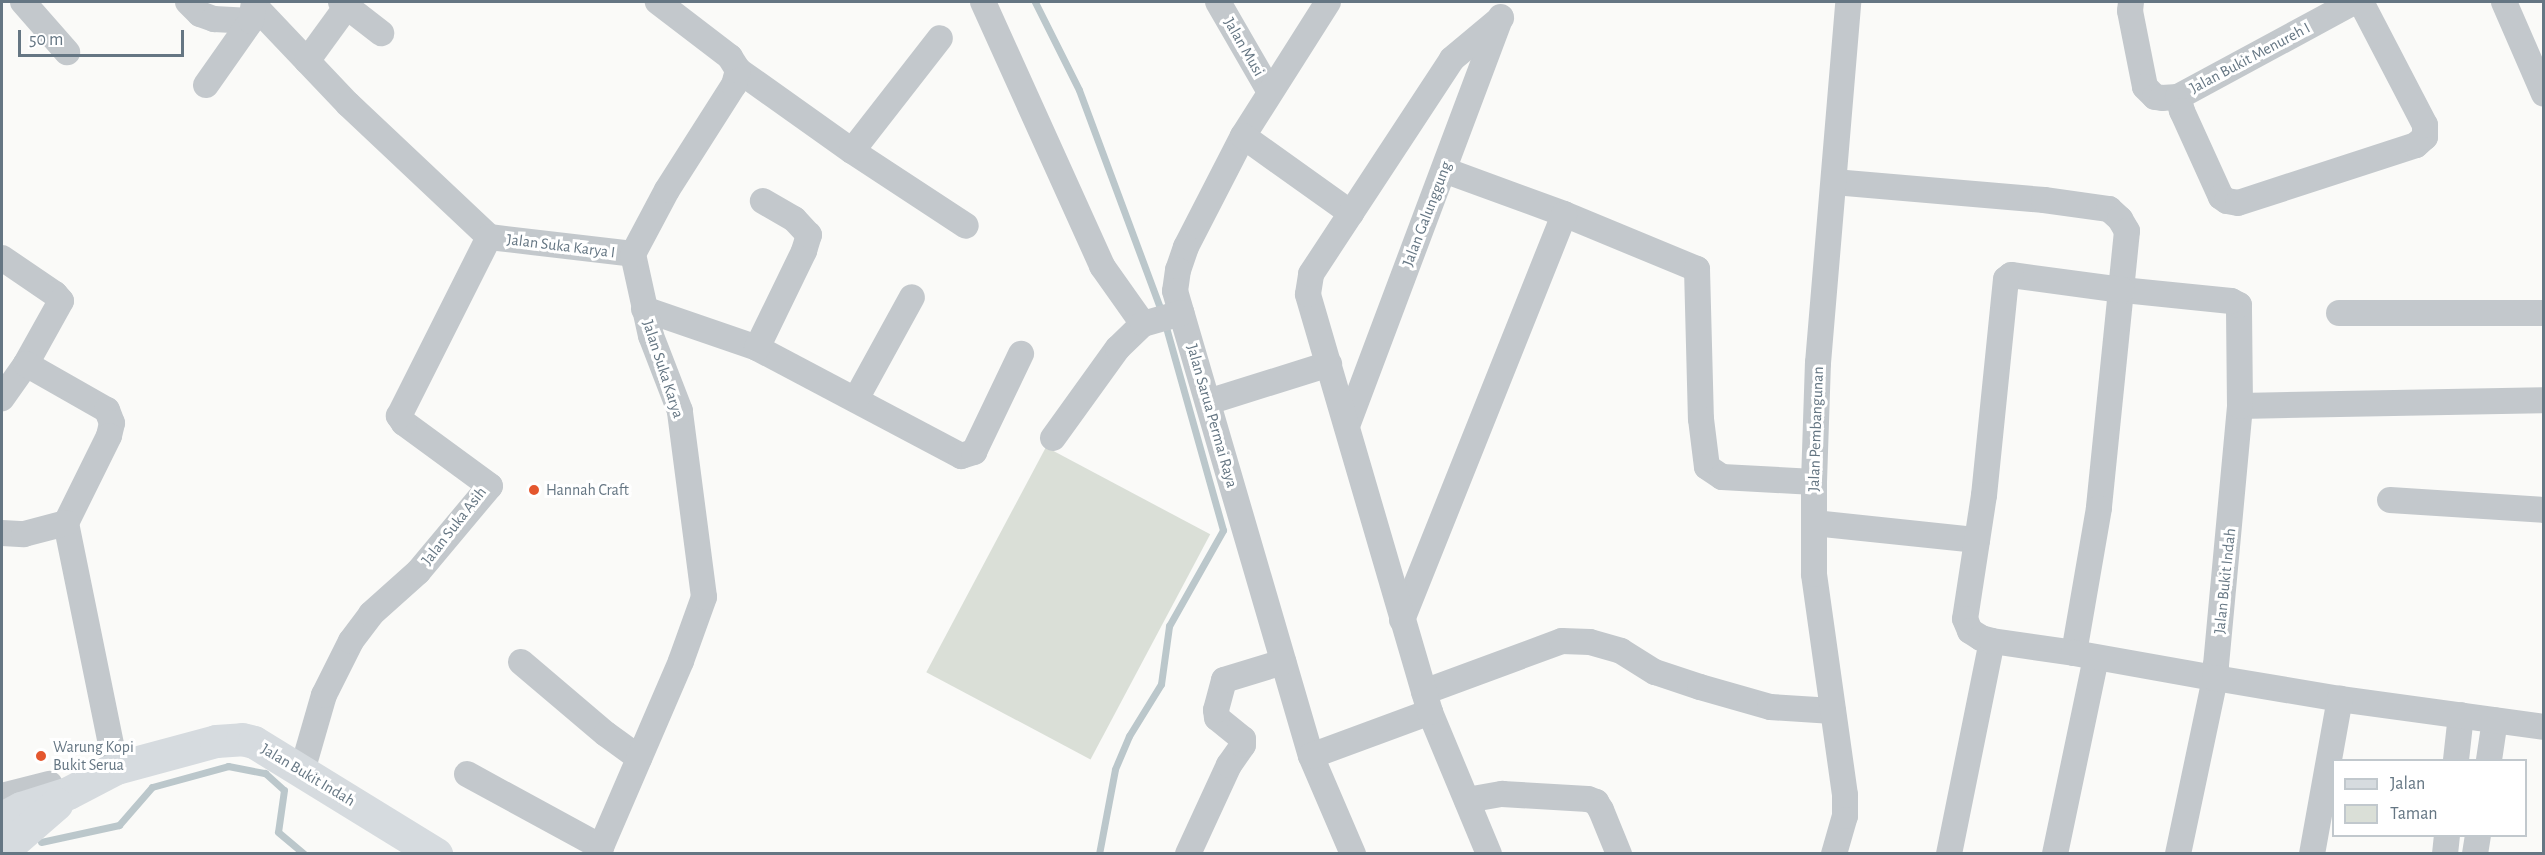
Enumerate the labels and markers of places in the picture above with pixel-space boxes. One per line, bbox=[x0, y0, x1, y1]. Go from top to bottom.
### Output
place label: Hannah Craft bbox=[546, 480, 629, 500]
marker: Hannah Craft bbox=[527, 483, 541, 497]
place label: Warung Kopi Bukit Serua bbox=[53, 737, 134, 775]
marker: Warung Kopi Bukit Serua bbox=[34, 749, 48, 763]

